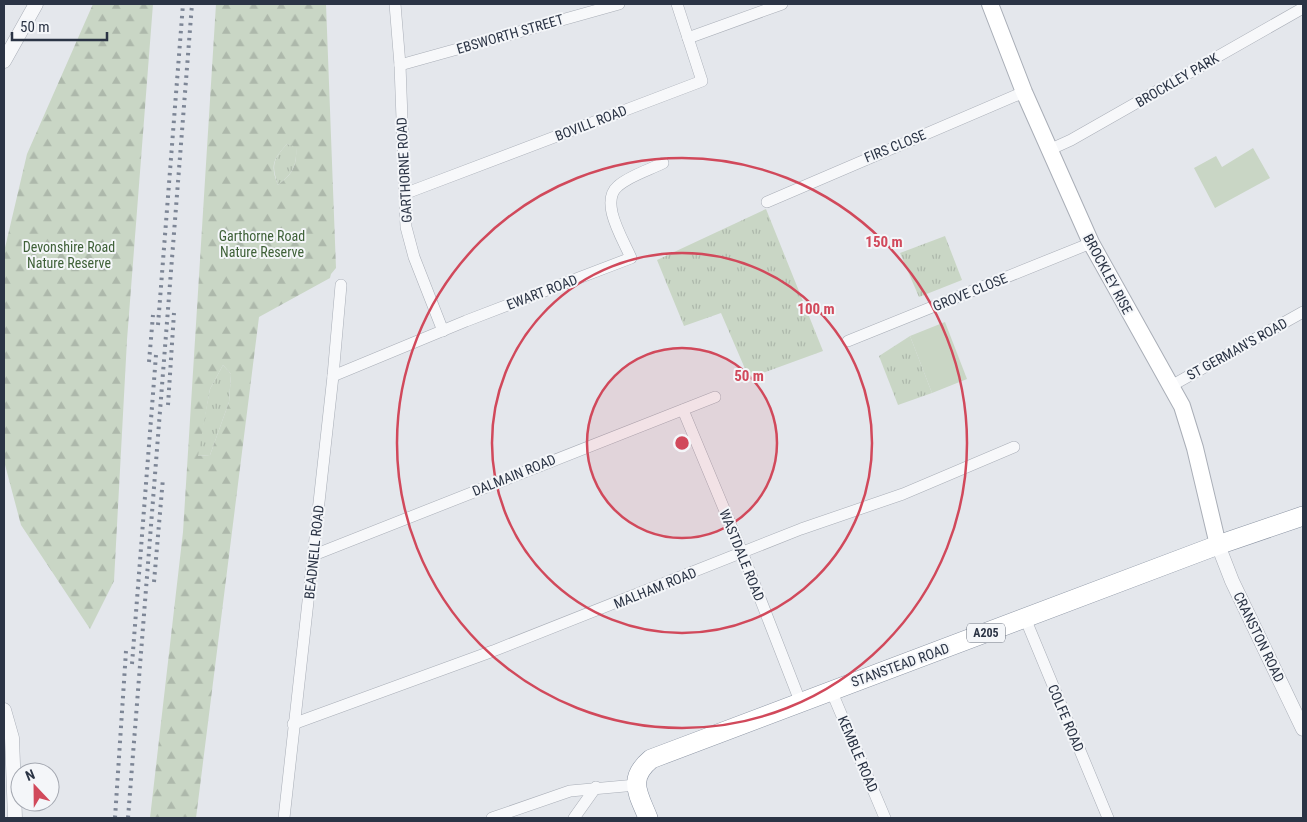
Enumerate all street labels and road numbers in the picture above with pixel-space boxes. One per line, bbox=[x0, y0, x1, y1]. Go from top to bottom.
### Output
street label: EBSWORTH STREET bbox=[455, 11, 565, 57]
street label: BROCKLEY PARK bbox=[1133, 50, 1222, 110]
street label: BOVILL ROAD bbox=[553, 102, 629, 144]
street label: GARTHORNE ROAD bbox=[393, 117, 415, 223]
street label: FIRS CLOSE bbox=[862, 126, 928, 166]
street label: BROCKLEY RISE bbox=[1080, 231, 1136, 317]
street label: GROVE CLOSE bbox=[930, 270, 1010, 314]
street label: EWART ROAD bbox=[504, 271, 580, 313]
street label: ST GERMAN'S ROAD bbox=[1184, 315, 1290, 383]
street label: DALMAIN ROAD bbox=[470, 451, 558, 499]
street label: BEADNELL ROAD bbox=[301, 504, 327, 600]
street label: WASTDALE ROAD bbox=[716, 507, 768, 603]
street label: MALHAM ROAD bbox=[611, 564, 699, 612]
street label: CRANSTON ROAD bbox=[1230, 589, 1288, 685]
road number: A205 bbox=[967, 624, 1005, 642]
street label: STANSTEAD ROAD bbox=[849, 640, 951, 690]
street label: COLFE ROAD bbox=[1045, 682, 1087, 754]
street label: KEMBLE ROAD bbox=[835, 713, 881, 795]

